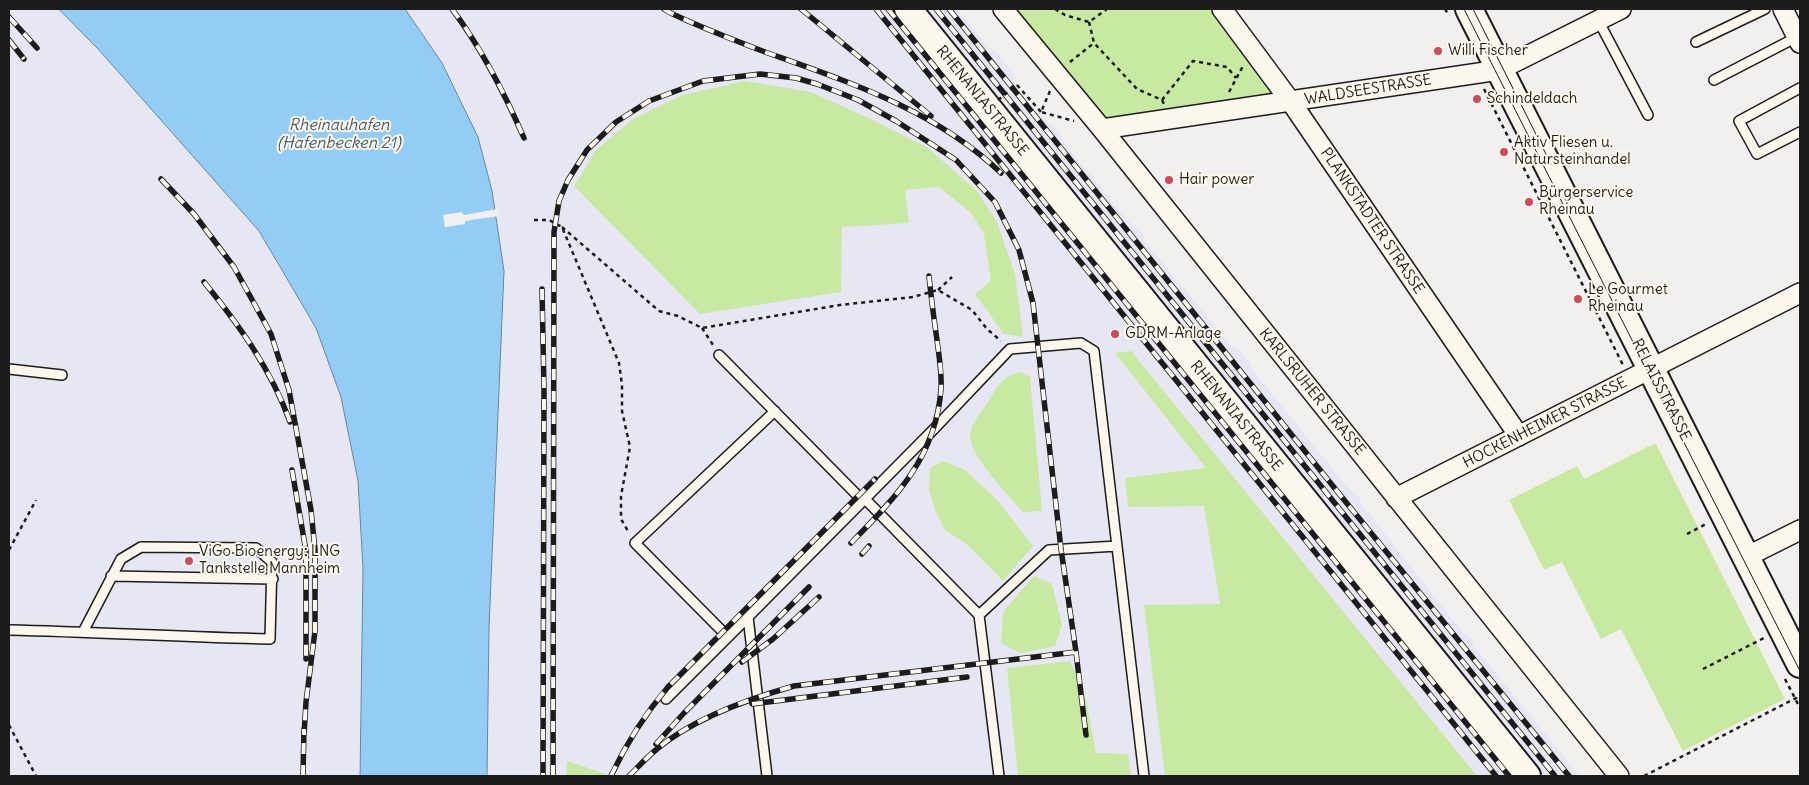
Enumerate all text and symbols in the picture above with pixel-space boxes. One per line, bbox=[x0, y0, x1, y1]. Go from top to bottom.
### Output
street label: RHENANIASTRASSE bbox=[932, 42, 1032, 160]
place label: Willi Fischer bbox=[1448, 42, 1528, 60]
marker: Willi Fischer bbox=[1432, 45, 1444, 57]
street label: WALDSEESTRASSE bbox=[1303, 71, 1433, 109]
place label: Schindeldach bbox=[1487, 90, 1577, 108]
marker: Schindeldach bbox=[1471, 93, 1483, 105]
water label: Rheinauhafen (Hafenbecken 21) bbox=[277, 115, 401, 153]
place label: Aktiv Fliesen u. Natursteinhandel bbox=[1514, 134, 1631, 169]
street label: PLANKSTADTER STRASSE bbox=[1316, 145, 1428, 297]
marker: Aktiv Fliesen u. Natursteinhandel bbox=[1498, 146, 1510, 158]
place label: Hair power bbox=[1179, 171, 1254, 189]
marker: Hair power bbox=[1163, 174, 1175, 186]
place label: Bürgerservice Rheinau bbox=[1539, 184, 1633, 219]
marker: Bürgerservice Rheinau bbox=[1523, 196, 1535, 208]
place label: Le Gourmet Rheinau bbox=[1588, 281, 1668, 316]
marker: Le Gourmet Rheinau bbox=[1572, 293, 1584, 305]
place label: GDRM-Anlage bbox=[1125, 325, 1221, 343]
street label: KARLSRUHER STRASSE bbox=[1255, 325, 1369, 459]
marker: GDRM-Anlage bbox=[1109, 328, 1121, 340]
street label: RELAISSTRASSE bbox=[1628, 336, 1694, 444]
street label: RHENANIASTRASSE bbox=[1186, 357, 1286, 475]
street label: HOCKENHEIMER STRASSE bbox=[1460, 374, 1630, 472]
place label: ViGo Bioenergy: LNG Tankstelle Mannheim bbox=[199, 543, 340, 578]
marker: ViGo Bioenergy: LNG Tankstelle Mannheim bbox=[183, 555, 195, 567]

